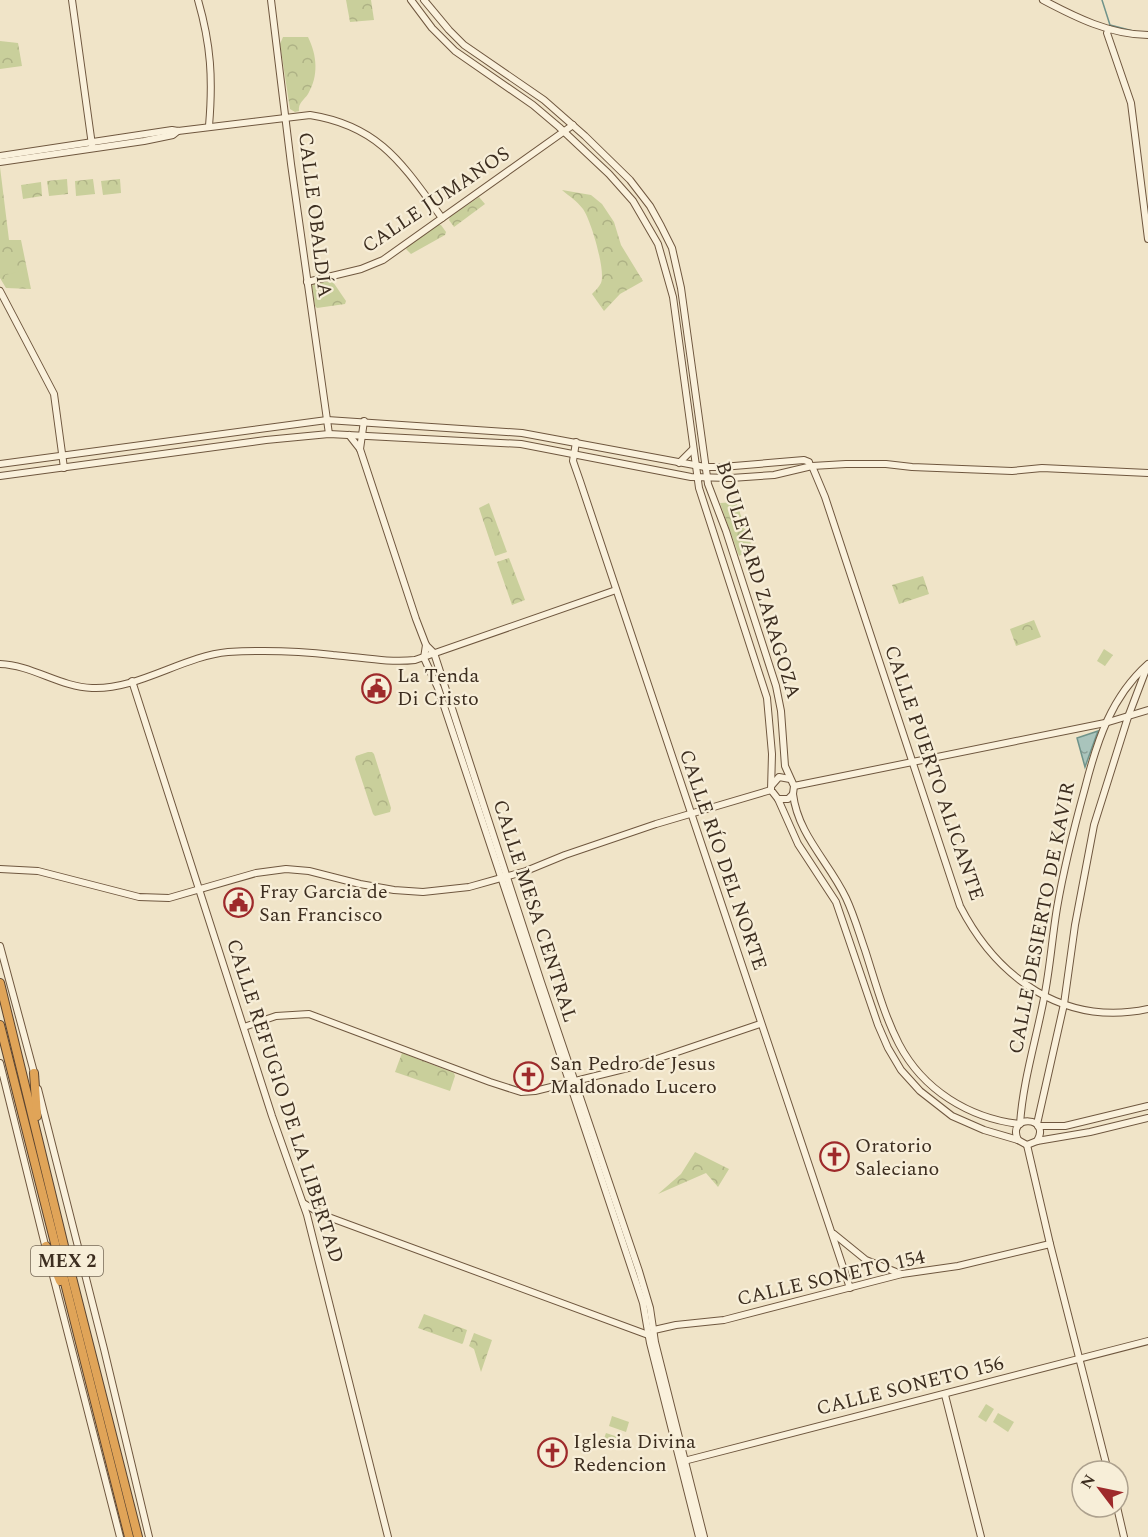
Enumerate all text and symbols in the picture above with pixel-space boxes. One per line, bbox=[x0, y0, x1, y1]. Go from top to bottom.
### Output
street label: CALLE OBALDÍA bbox=[290, 130, 340, 300]
street label: CALLE JUMANOS bbox=[356, 139, 516, 261]
street label: BOULEVARD ZARAGOZA bbox=[708, 457, 808, 703]
street label: CALLE PUERTO ALICANTE bbox=[876, 641, 992, 905]
place label: La Tenda Di Cristo bbox=[397, 661, 479, 714]
public building icon: La Tenda Di Cristo bbox=[360, 672, 392, 704]
street label: CALLE RÍO DEL NORTE bbox=[671, 745, 775, 975]
street label: CALLE DESIERTO DE KAVIR bbox=[1001, 779, 1083, 1056]
street label: CALLE MESA CENTRAL bbox=[485, 796, 585, 1026]
place label: Fray Garcia de San Francisco bbox=[259, 877, 388, 930]
public building icon: Fray Garcia de San Francisco bbox=[222, 887, 254, 919]
street label: CALLE REFUGIO DE LA LIBERTAD bbox=[218, 935, 352, 1267]
place label: San Pedro de Jesus Maldonado Lucero bbox=[550, 1049, 717, 1102]
church icon: San Pedro de Jesus Maldonado Lucero bbox=[513, 1060, 545, 1092]
place label: Oratorio Saleciano bbox=[855, 1131, 939, 1184]
church icon: Oratorio Saleciano bbox=[818, 1141, 850, 1173]
street label: CALLE SONETO 154 bbox=[734, 1242, 928, 1314]
road number: MEX 2 bbox=[31, 1246, 103, 1276]
street label: CALLE SONETO 156 bbox=[813, 1348, 1007, 1424]
place label: Iglesia Divina Redencion bbox=[573, 1427, 696, 1480]
church icon: Iglesia Divina Redencion bbox=[536, 1437, 568, 1469]
north arrow bbox=[1070, 1459, 1130, 1519]
text: N bbox=[1074, 1470, 1102, 1493]

